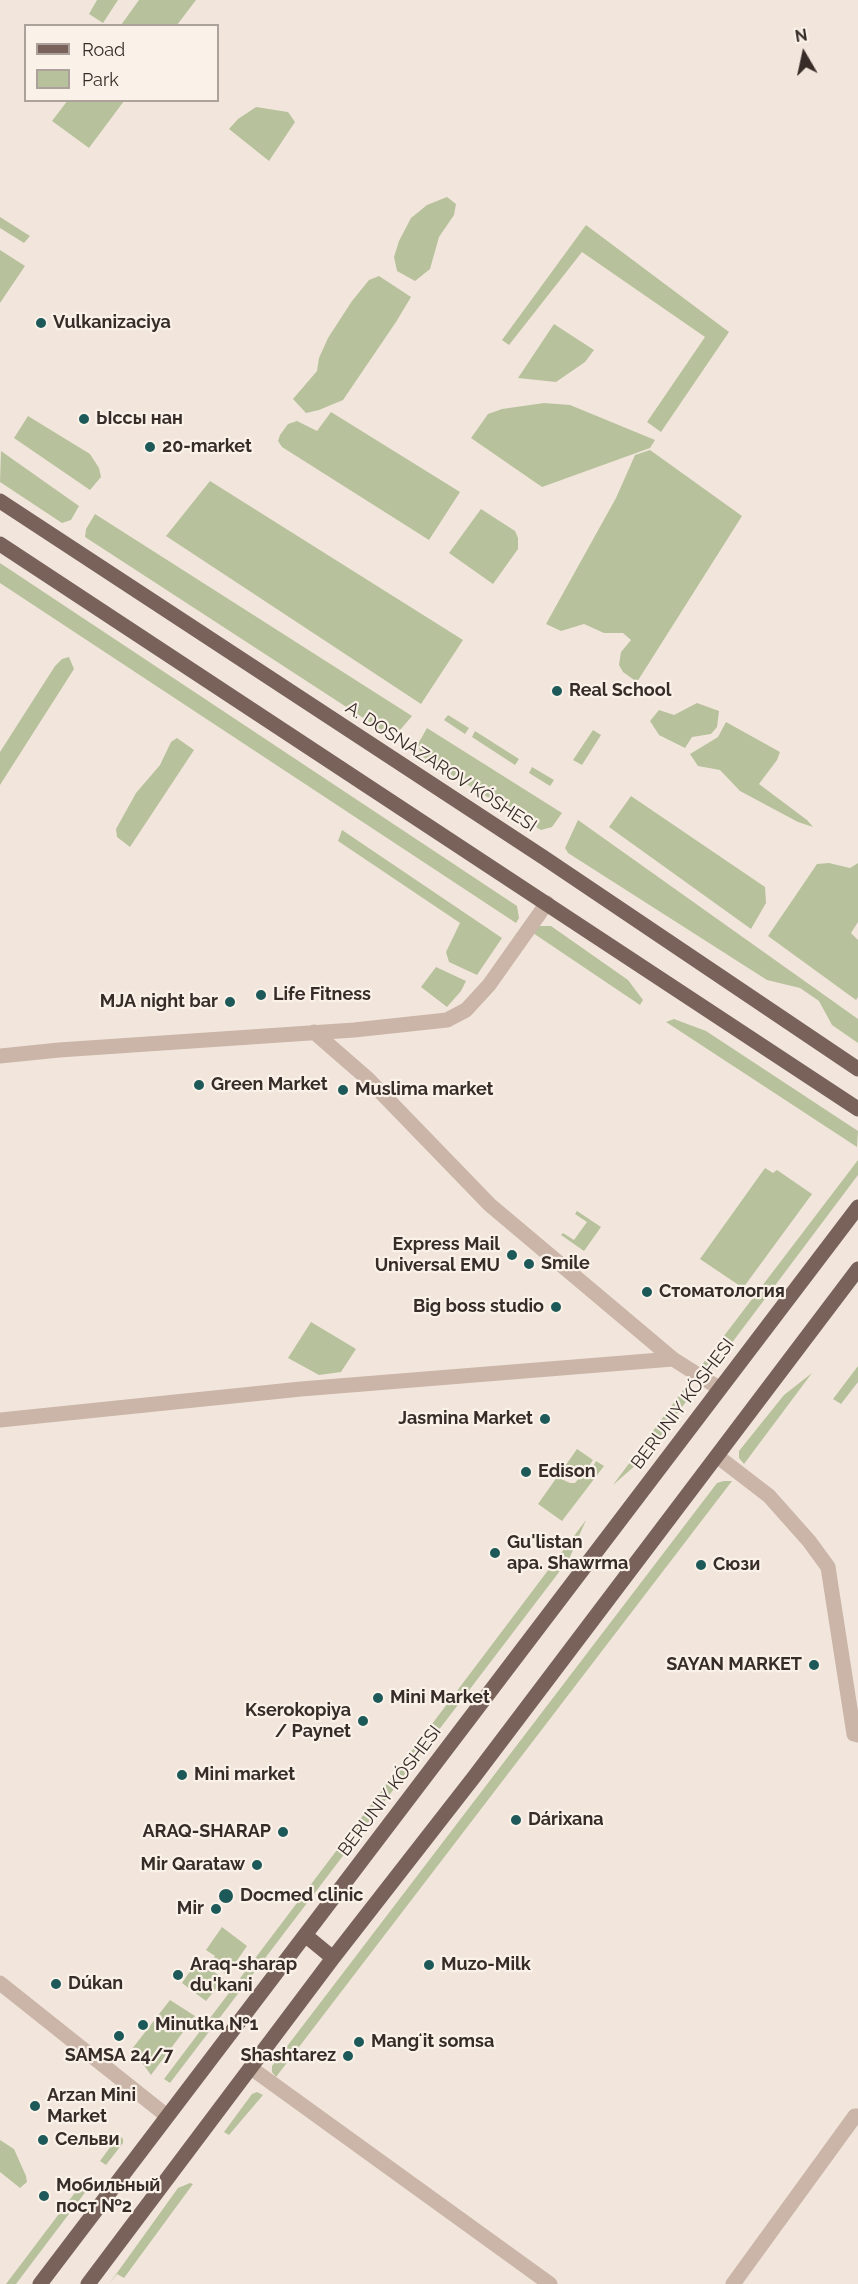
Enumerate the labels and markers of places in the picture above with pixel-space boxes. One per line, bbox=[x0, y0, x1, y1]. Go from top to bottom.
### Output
place label: Vulkanizaciya bbox=[53, 312, 171, 334]
marker: Vulkanizaciya bbox=[34, 316, 48, 330]
place label: Ыссы нан bbox=[96, 408, 183, 430]
marker: Ыссы нан bbox=[77, 412, 91, 426]
place label: 20-market bbox=[162, 436, 252, 458]
marker: 20-market bbox=[143, 440, 157, 454]
place label: Real School bbox=[569, 680, 671, 702]
marker: Real School bbox=[550, 684, 564, 698]
place label: Life Fitness bbox=[273, 984, 371, 1006]
marker: Life Fitness bbox=[254, 988, 268, 1002]
place label: MJA night bar bbox=[100, 991, 218, 1013]
marker: MJA night bar bbox=[223, 995, 237, 1009]
place label: Green Market bbox=[211, 1074, 328, 1096]
marker: Green Market bbox=[192, 1078, 206, 1092]
place label: Muslima market bbox=[355, 1079, 494, 1101]
marker: Muslima market bbox=[336, 1083, 350, 1097]
place label: Express Mail Universal EMU bbox=[375, 1234, 500, 1276]
marker: Express Mail Universal EMU bbox=[505, 1248, 519, 1262]
place label: Smile bbox=[541, 1253, 590, 1275]
marker: Smile bbox=[522, 1257, 536, 1271]
place label: Стоматология bbox=[659, 1281, 785, 1303]
marker: Стоматология bbox=[640, 1285, 654, 1299]
place label: Big boss studio bbox=[413, 1296, 544, 1318]
marker: Big boss studio bbox=[549, 1300, 563, 1314]
place label: Jasmina Market bbox=[398, 1408, 533, 1430]
marker: Jasmina Market bbox=[538, 1412, 552, 1426]
place label: Edison bbox=[538, 1461, 596, 1483]
marker: Edison bbox=[519, 1465, 533, 1479]
place label: Gu'listan apa. Shawrma bbox=[507, 1532, 628, 1574]
marker: Gu'listan apa. Shawrma bbox=[488, 1546, 502, 1560]
place label: Сюзи bbox=[713, 1554, 760, 1576]
marker: Сюзи bbox=[694, 1558, 708, 1572]
place label: SAYAN MARKET bbox=[666, 1654, 802, 1676]
marker: SAYAN MARKET bbox=[807, 1658, 821, 1672]
place label: Mini Market bbox=[390, 1687, 490, 1709]
marker: Mini Market bbox=[371, 1691, 385, 1705]
place label: Kserokopiya / Paynet bbox=[245, 1700, 351, 1742]
marker: Kserokopiya / Paynet bbox=[356, 1714, 370, 1728]
place label: Mini market bbox=[194, 1764, 295, 1786]
marker: Mini market bbox=[175, 1768, 189, 1782]
place label: Dárixana bbox=[528, 1809, 604, 1831]
marker: Dárixana bbox=[509, 1813, 523, 1827]
place label: ARAQ-SHARAP bbox=[142, 1821, 271, 1843]
marker: ARAQ-SHARAP bbox=[276, 1825, 290, 1839]
place label: Mir Qarataw bbox=[141, 1854, 245, 1876]
marker: Mir Qarataw bbox=[250, 1858, 264, 1872]
place label: Docmed clinic bbox=[240, 1885, 363, 1907]
marker: Docmed clinic bbox=[217, 1887, 235, 1905]
place label: Mir bbox=[177, 1898, 204, 1920]
marker: Mir bbox=[209, 1902, 223, 1916]
place label: Araq-sharap du'kani bbox=[190, 1954, 297, 1996]
place label: Muzo-Milk bbox=[441, 1954, 531, 1976]
marker: Muzo-Milk bbox=[422, 1958, 436, 1972]
marker: Araq-sharap du'kani bbox=[171, 1968, 185, 1982]
place label: Dúkan bbox=[68, 1973, 123, 1995]
marker: Dúkan bbox=[49, 1977, 63, 1991]
place label: Minutka №1 bbox=[155, 2014, 258, 2036]
marker: Minutka №1 bbox=[136, 2018, 150, 2032]
marker: SAMSA 24/7 bbox=[112, 2029, 126, 2043]
place label: Mangʻit somsa bbox=[371, 2031, 494, 2053]
marker: Mangʻit somsa bbox=[352, 2035, 366, 2049]
place label: SAMSA 24/7 bbox=[65, 2045, 173, 2067]
place label: Shashtarez bbox=[240, 2045, 336, 2067]
marker: Shashtarez bbox=[341, 2049, 355, 2063]
place label: Arzan Mini Market bbox=[47, 2085, 136, 2128]
marker: Arzan Mini Market bbox=[28, 2099, 42, 2113]
place label: Сельви bbox=[55, 2129, 120, 2151]
marker: Сельви bbox=[36, 2133, 50, 2147]
place label: Мобильный пост №2 bbox=[56, 2175, 160, 2218]
marker: Мобильный пост №2 bbox=[37, 2189, 51, 2203]

